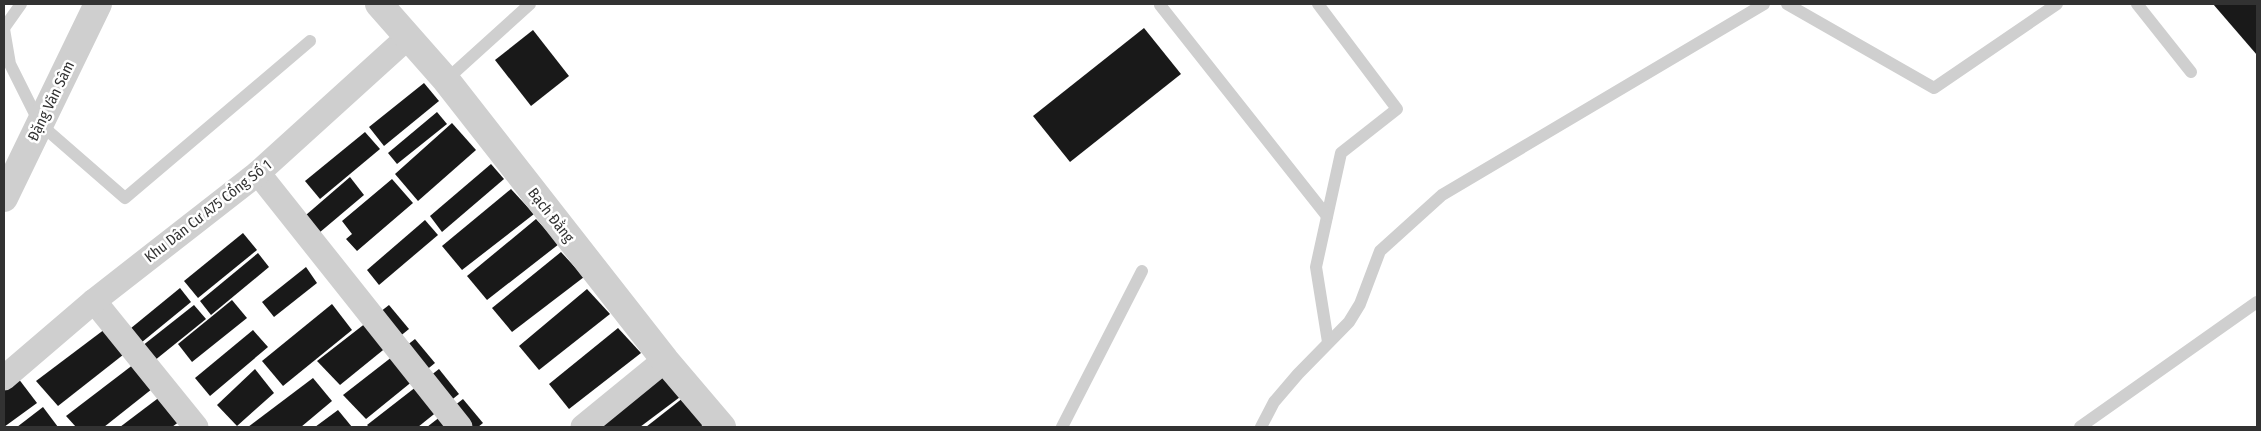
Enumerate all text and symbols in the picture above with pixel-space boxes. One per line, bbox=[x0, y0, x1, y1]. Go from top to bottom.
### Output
street label: Đặng Văn Sâm bbox=[24, 58, 78, 144]
street label: Khu Dân Cư A75 Cổng Số 1 bbox=[141, 156, 275, 266]
street label: Bạch Đằng bbox=[524, 184, 578, 246]

